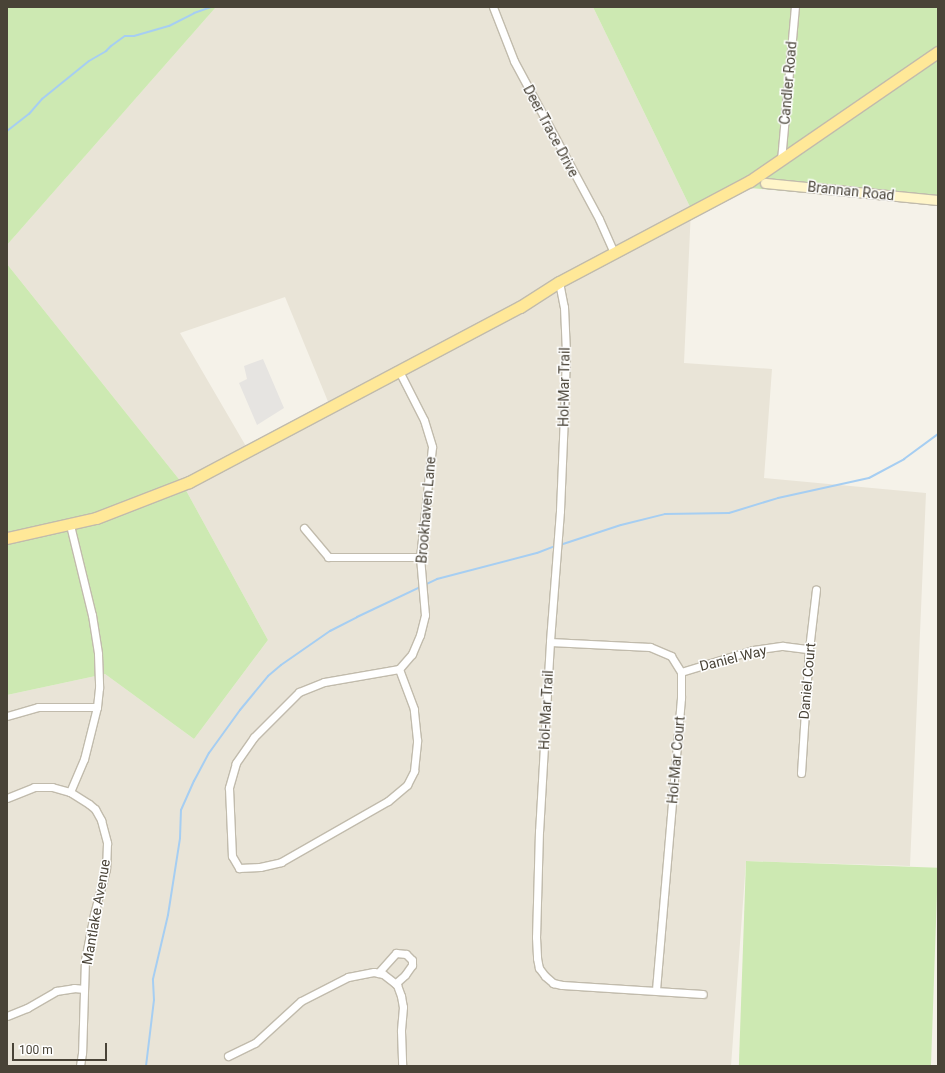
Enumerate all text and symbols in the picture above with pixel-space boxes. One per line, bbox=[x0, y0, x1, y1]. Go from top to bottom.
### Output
street label: Candler Road bbox=[776, 41, 800, 125]
street label: Deer Trace Drive bbox=[520, 82, 582, 180]
street label: Brannan Road bbox=[807, 178, 895, 204]
street label: Hol-Mar Trail bbox=[555, 347, 573, 427]
street label: Brookhaven Lane bbox=[413, 456, 439, 564]
street label: Daniel Way bbox=[698, 642, 768, 674]
street label: Daniel Court bbox=[795, 642, 819, 720]
street label: Hol-Mar Trail bbox=[536, 670, 556, 750]
street label: Hol-Mar Court bbox=[664, 716, 688, 804]
street label: Mantlake Avenue bbox=[78, 858, 114, 966]
scale bar bbox=[14, 1035, 109, 1061]
text: 100 m bbox=[19, 1043, 53, 1057]

